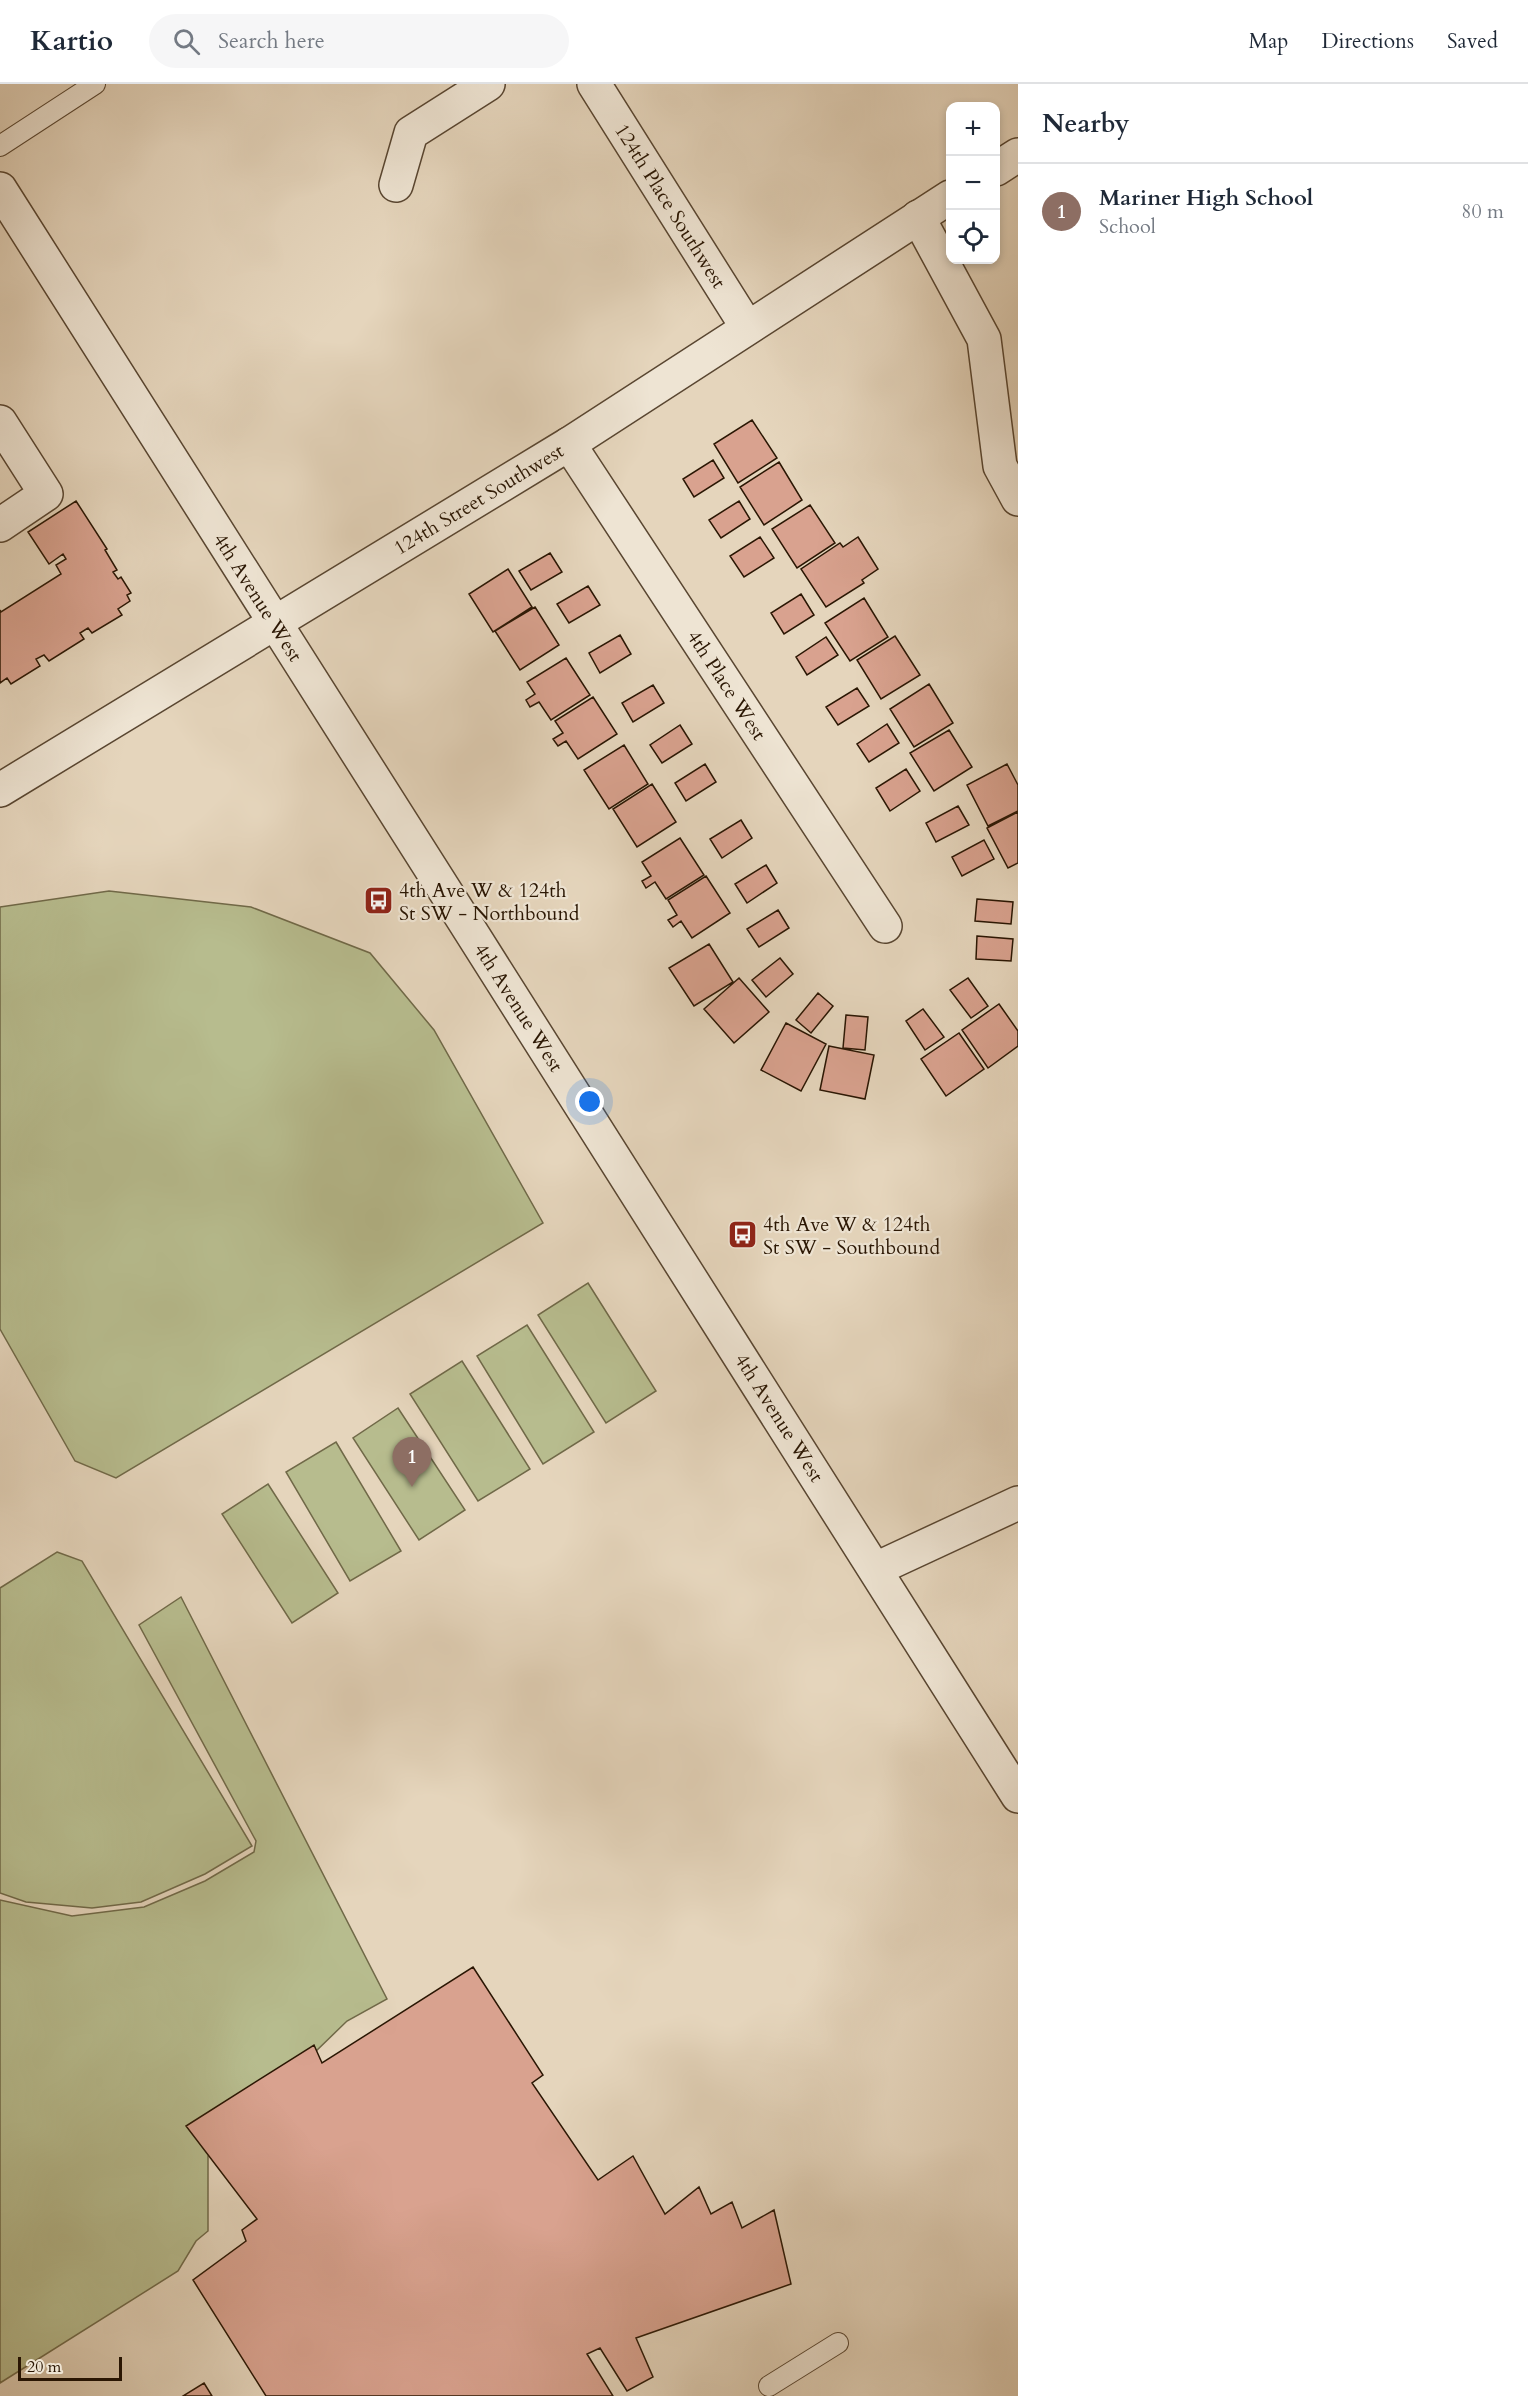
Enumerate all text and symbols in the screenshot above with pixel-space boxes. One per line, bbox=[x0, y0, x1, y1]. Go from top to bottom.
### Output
search box bbox=[149, 14, 569, 68]
text: Kartio bbox=[30, 22, 113, 60]
icon: search bbox=[170, 25, 203, 58]
text: Search here bbox=[218, 26, 325, 56]
text: Map bbox=[1248, 27, 1288, 56]
text: Directions bbox=[1321, 27, 1414, 56]
text: Saved bbox=[1447, 27, 1498, 56]
map controls bbox=[946, 102, 1000, 264]
button: + bbox=[946, 102, 1000, 156]
text: Nearby bbox=[1042, 106, 1130, 141]
street label: 124th Place Southwest bbox=[609, 118, 733, 294]
button: − bbox=[946, 156, 1000, 210]
text: Mariner High School bbox=[1099, 183, 1313, 213]
text: 1 bbox=[1056, 198, 1067, 225]
text: 80 m bbox=[1461, 198, 1504, 225]
button: locate bbox=[946, 210, 1000, 264]
text: School bbox=[1099, 213, 1156, 240]
street label: 124th Street Southwest bbox=[388, 437, 569, 561]
street label: 4th Avenue West bbox=[207, 528, 309, 667]
street label: 4th Place West bbox=[681, 625, 773, 746]
place label: 4th Ave W & 124th St SW - Northbound bbox=[399, 877, 580, 927]
bus stop icon: 4th Ave W & 124th St SW - Northbound bbox=[362, 885, 394, 917]
street label: 4th Avenue West bbox=[468, 938, 570, 1077]
your location bbox=[575, 1087, 604, 1116]
place label: 4th Ave W & 124th St SW - Southbound bbox=[763, 1211, 940, 1261]
bus stop icon: 4th Ave W & 124th St SW - Southbound bbox=[726, 1219, 758, 1251]
street label: 4th Avenue West bbox=[729, 1348, 831, 1488]
pin: 1 bbox=[392, 1438, 432, 1487]
scale bar bbox=[18, 2354, 122, 2382]
text: 20 m bbox=[27, 2356, 61, 2378]

